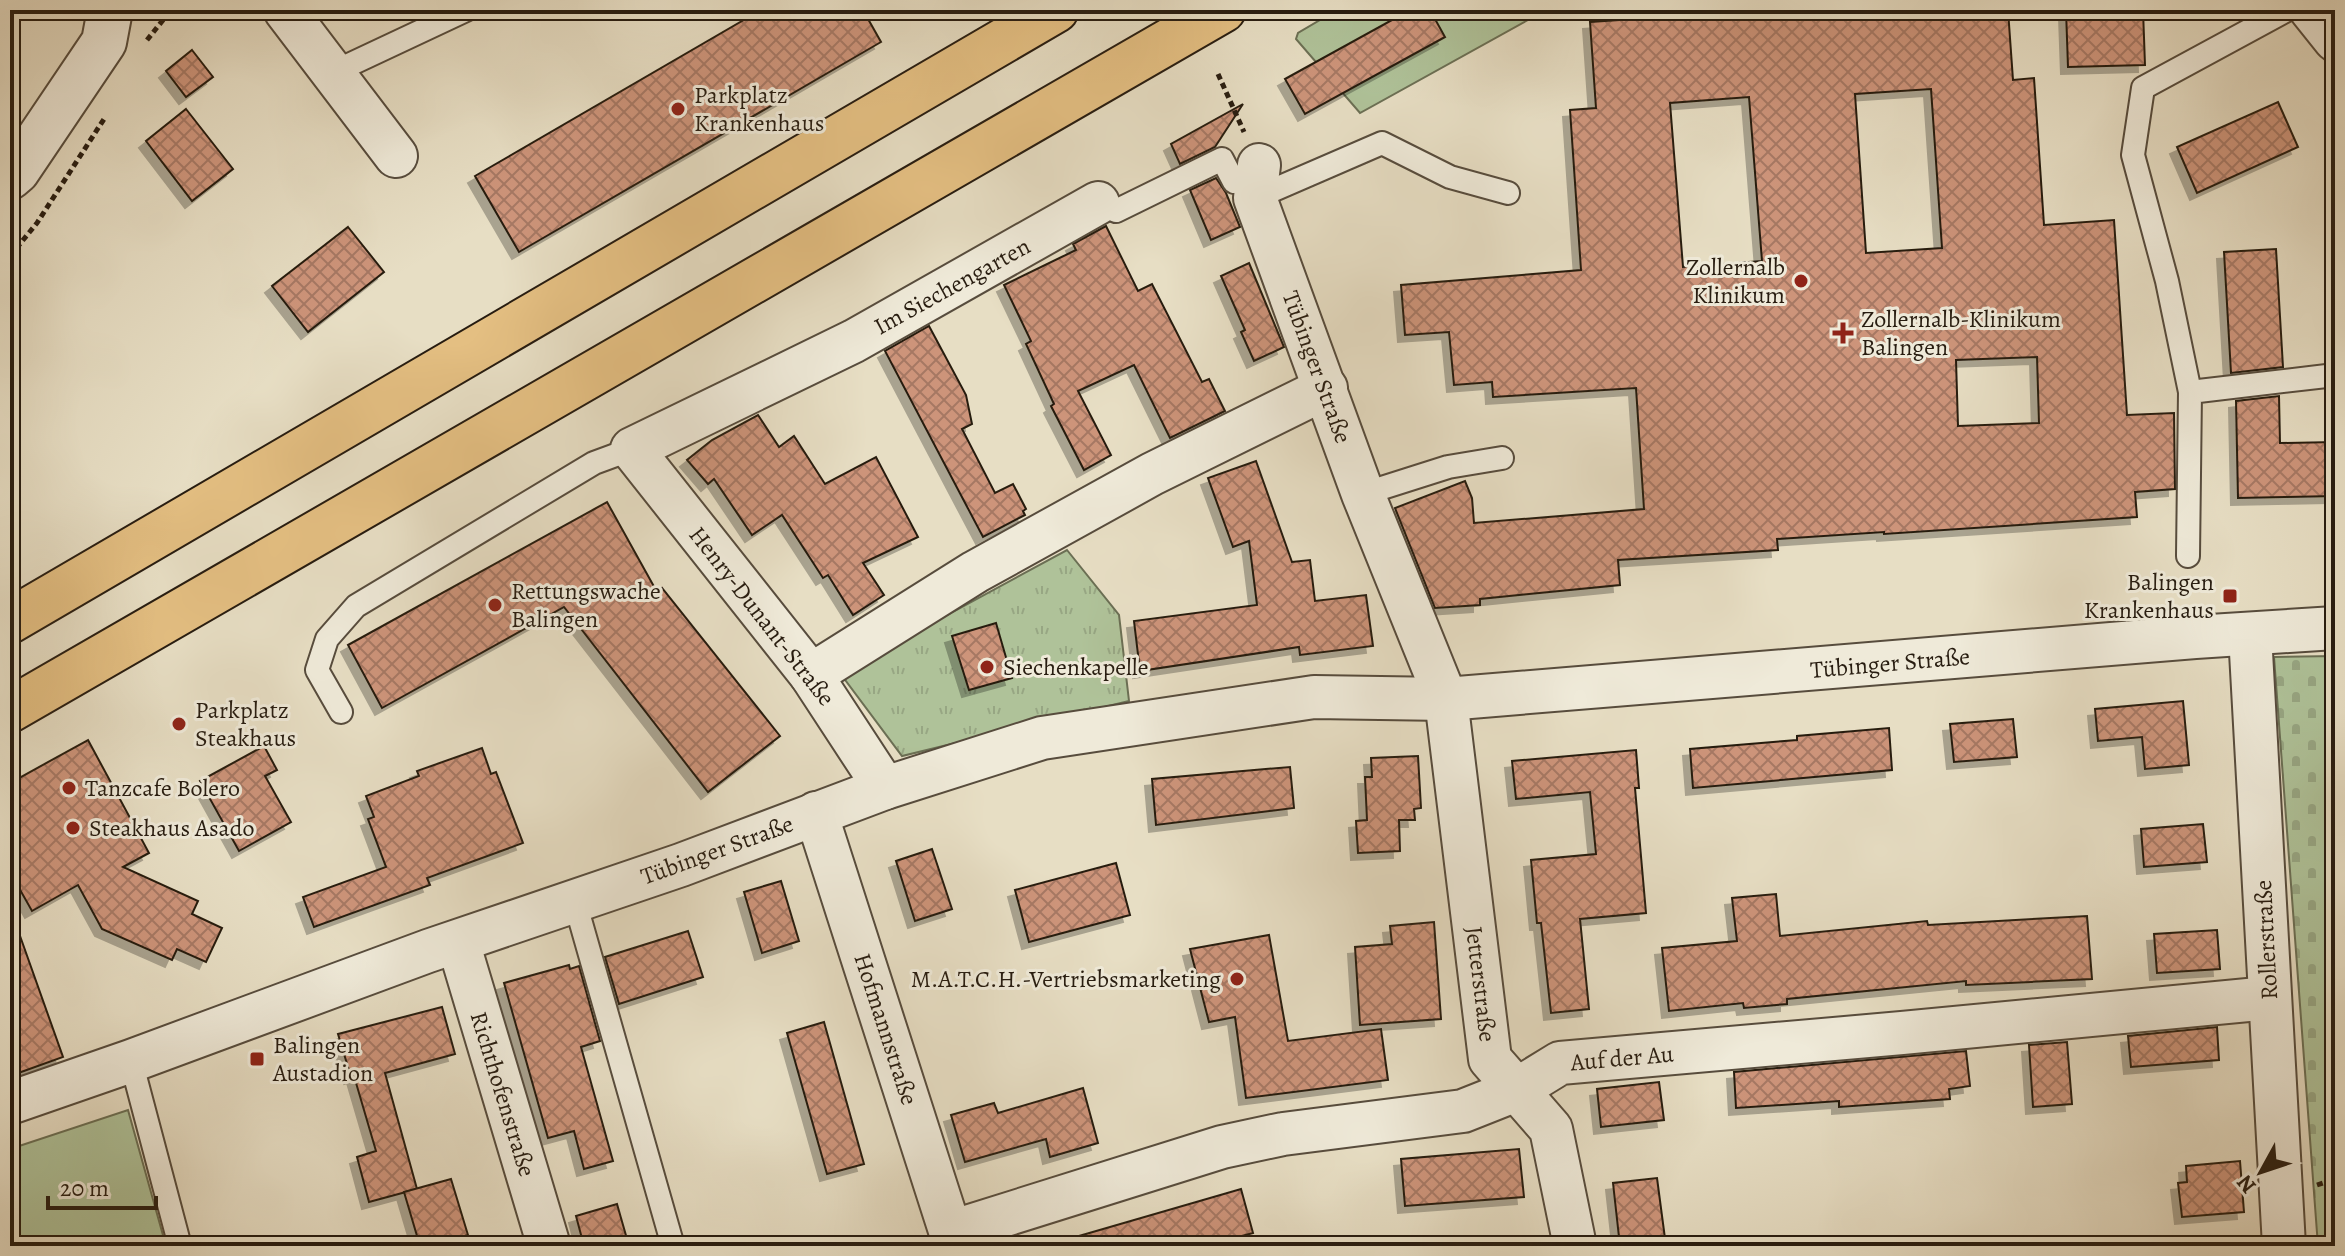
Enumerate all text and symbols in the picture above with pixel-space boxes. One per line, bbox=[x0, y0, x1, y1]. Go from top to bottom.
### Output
place label: Parkplatz Krankenhaus bbox=[694, 79, 824, 139]
marker: Parkplatz Krankenhaus bbox=[669, 100, 687, 118]
street label: Im Siechengarten bbox=[868, 230, 1036, 342]
place label: Zollernalb Klinikum bbox=[1686, 251, 1785, 311]
marker: Zollernalb Klinikum bbox=[1792, 272, 1810, 290]
street label: Tübinger Straße bbox=[1275, 286, 1359, 448]
place label: Zollernalb-Klinikum Balingen bbox=[1861, 303, 2061, 363]
marker: Zollernalb-Klinikum Balingen bbox=[1832, 322, 1854, 344]
street label: Henry-Dunant-Straße bbox=[682, 520, 842, 712]
place label: Balingen Krankenhaus bbox=[2084, 566, 2214, 626]
place label: Rettungswache Balingen bbox=[511, 575, 661, 635]
marker: Balingen Krankenhaus bbox=[2221, 587, 2239, 605]
marker: Rettungswache Balingen bbox=[486, 596, 504, 614]
street label: Tübinger Straße bbox=[1809, 640, 1971, 686]
place label: Siechenkapelle bbox=[1003, 651, 1148, 683]
marker: Siechenkapelle bbox=[978, 658, 996, 676]
place label: Parkplatz Steakhaus bbox=[195, 694, 296, 754]
marker: Parkplatz Steakhaus bbox=[170, 715, 188, 733]
place label: Tanzcafe Bolero bbox=[85, 772, 240, 804]
marker: Tanzcafe Bolero bbox=[60, 779, 78, 797]
street label: Tübinger Straße bbox=[636, 808, 798, 892]
place label: Steakhaus Asado bbox=[89, 812, 255, 844]
marker: Steakhaus Asado bbox=[64, 819, 82, 837]
street label: Rollerstraße bbox=[2247, 879, 2285, 1001]
street label: Jetterstraße bbox=[1458, 924, 1504, 1044]
street label: Hofmannstraße bbox=[846, 949, 926, 1109]
place label: M.A.T.C.H.-Vertriebsmarketing bbox=[911, 963, 1221, 995]
marker: M.A.T.C.H.-Vertriebsmarketing bbox=[1228, 970, 1246, 988]
street label: Richthofenstraße bbox=[463, 1008, 543, 1180]
place label: Balingen Austadion bbox=[272, 1029, 373, 1089]
street label: Auf der Au bbox=[1568, 1038, 1675, 1079]
marker: Balingen Austadion bbox=[248, 1050, 266, 1068]
north arrow bbox=[2221, 1132, 2301, 1212]
scale bar bbox=[48, 1160, 156, 1210]
text: N bbox=[2230, 1168, 2263, 1200]
text: 20 m bbox=[60, 1172, 109, 1204]

